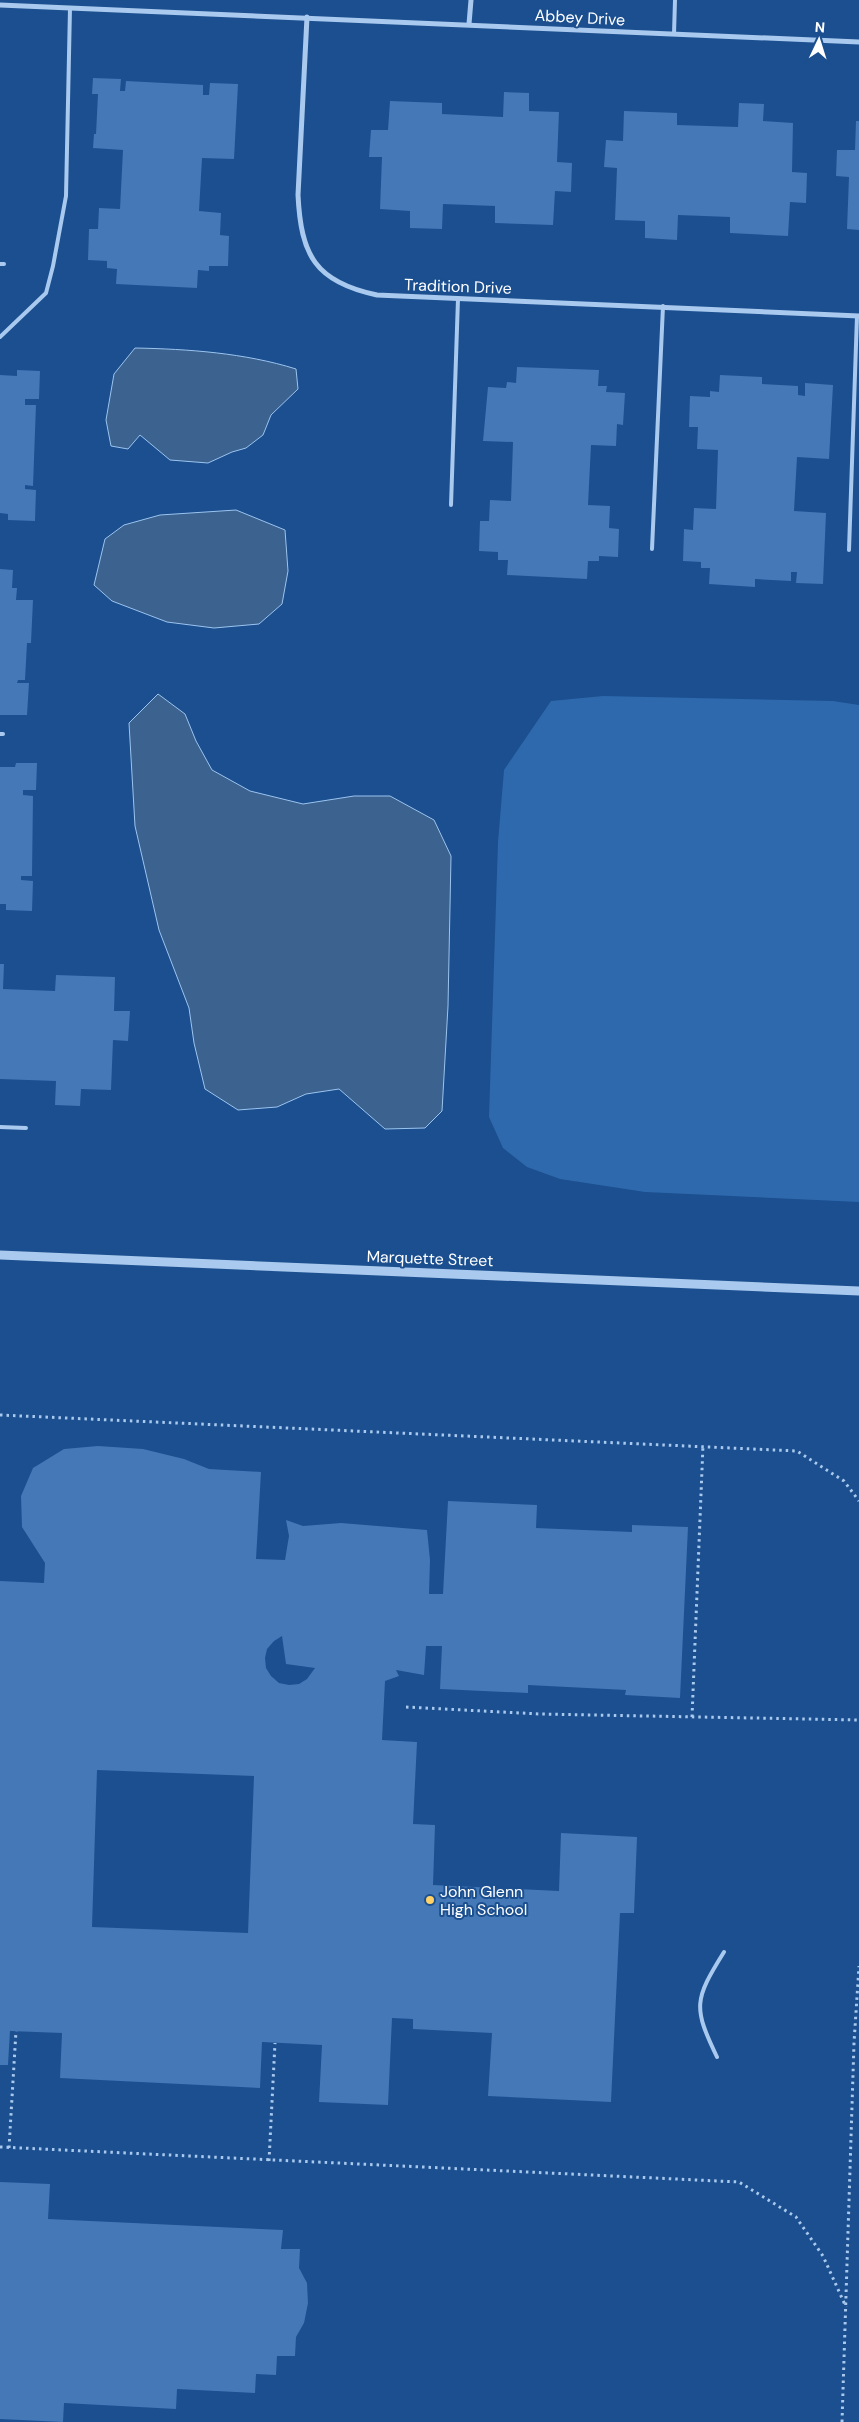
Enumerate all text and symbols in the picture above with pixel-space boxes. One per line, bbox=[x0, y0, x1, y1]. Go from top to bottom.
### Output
street label: Abbey Drive bbox=[534, 5, 626, 30]
north arrow bbox=[794, 15, 844, 65]
text: N bbox=[814, 18, 826, 36]
street label: Tradition Drive bbox=[404, 274, 512, 299]
street label: Marquette Street bbox=[366, 1246, 494, 1271]
place label: John Glenn High School bbox=[440, 1881, 527, 1920]
marker: John Glenn High School bbox=[424, 1894, 436, 1906]

